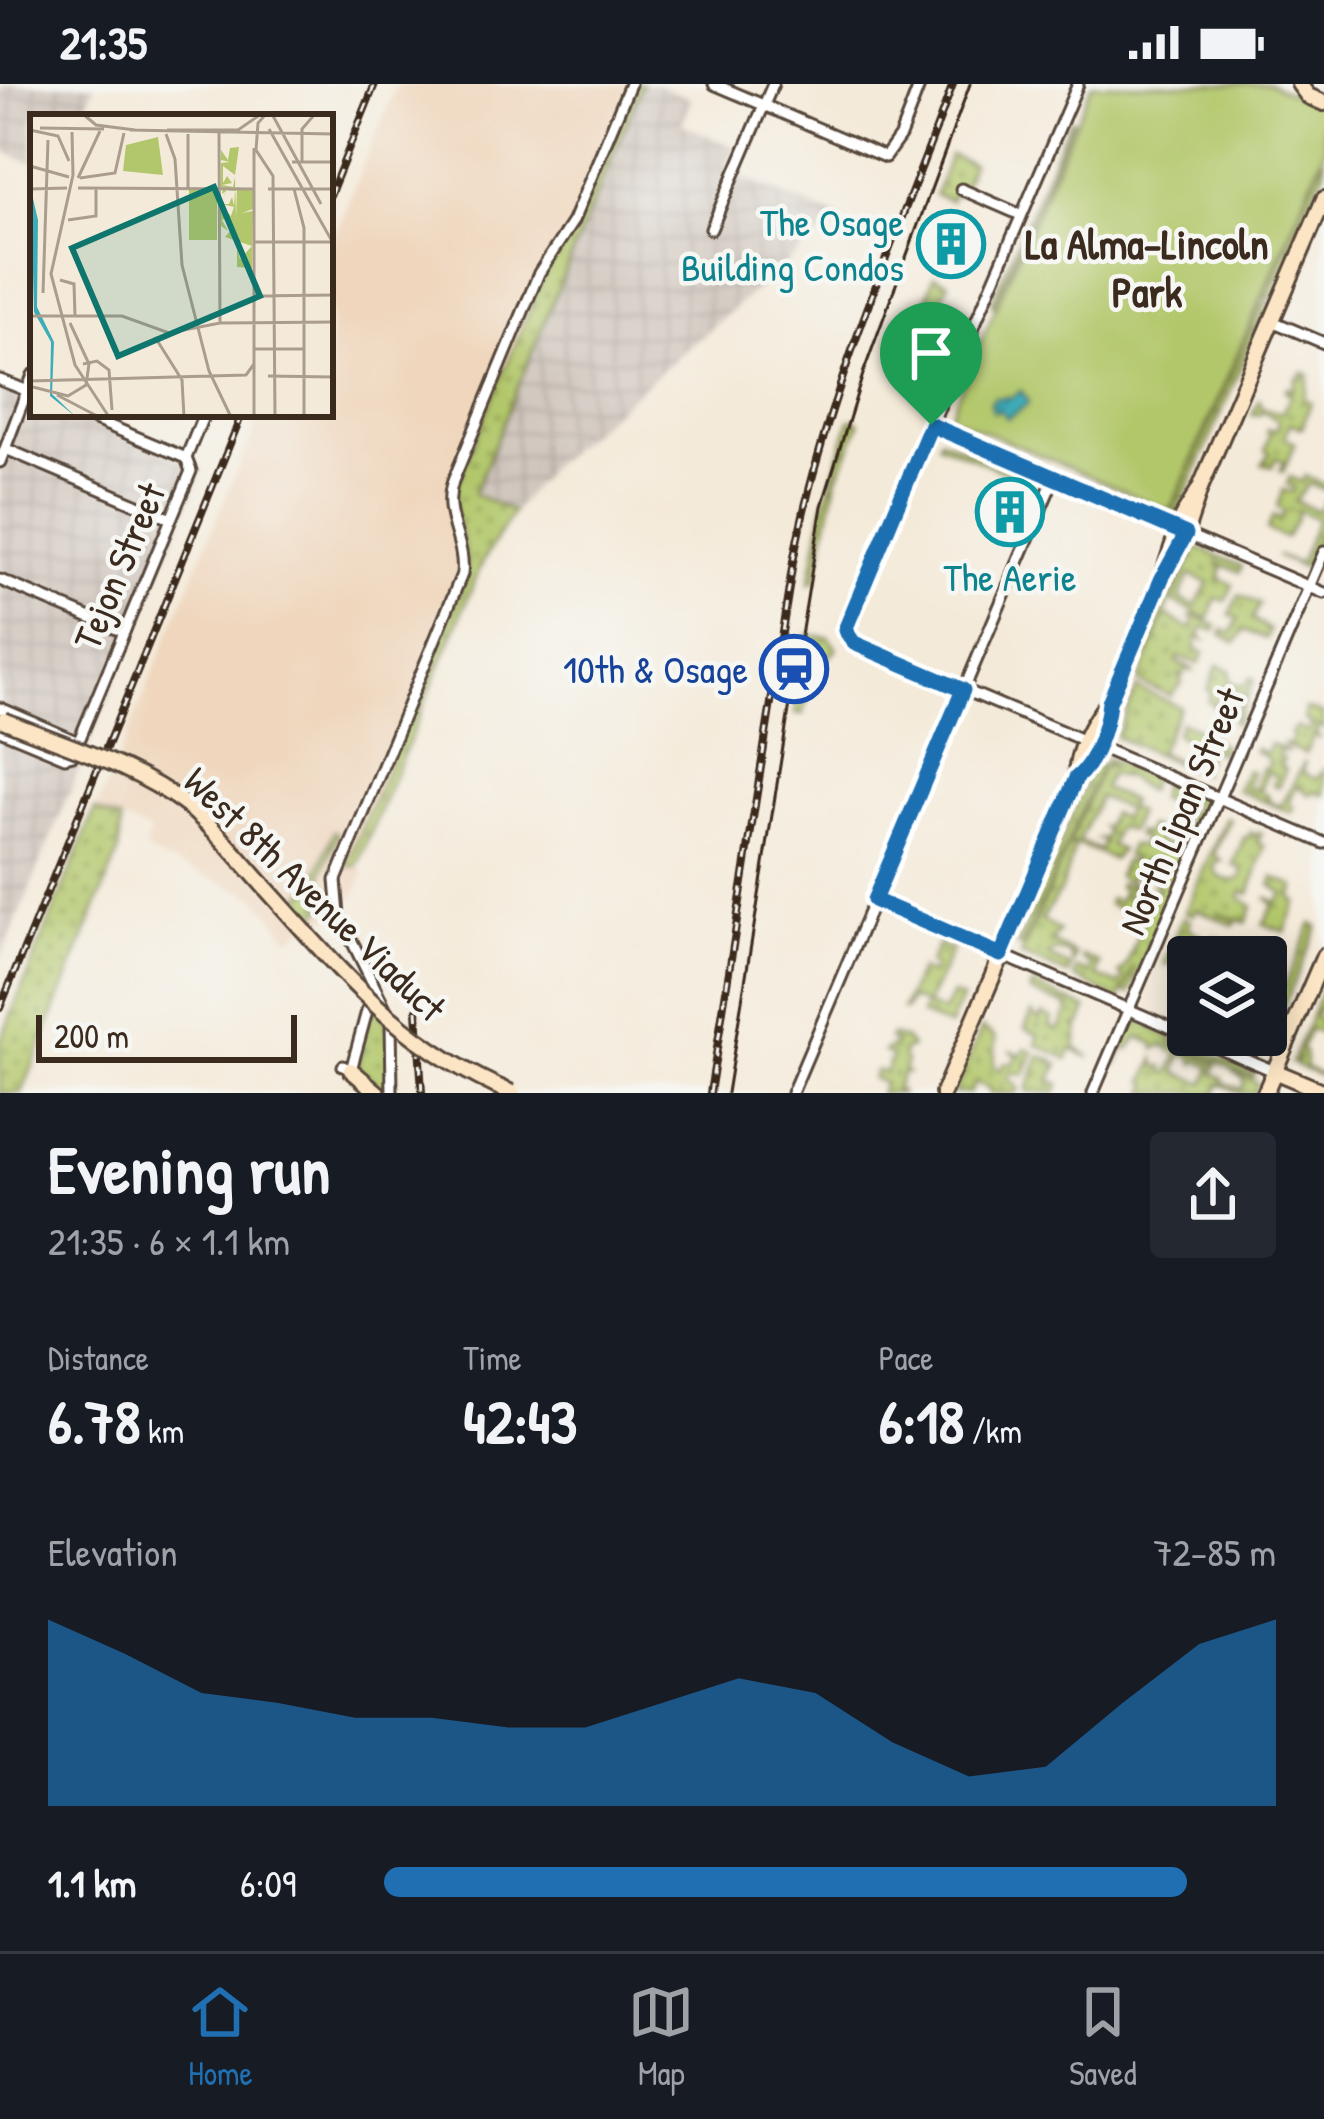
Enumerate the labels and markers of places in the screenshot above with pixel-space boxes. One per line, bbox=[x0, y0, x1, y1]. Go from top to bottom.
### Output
place label: The Osage Building Condos bbox=[681, 195, 904, 293]
building icon: The Osage Building Condos bbox=[916, 209, 986, 279]
pin bbox=[880, 302, 982, 425]
building icon: The Aerie bbox=[975, 477, 1045, 547]
place label: The Aerie bbox=[944, 550, 1076, 603]
station icon: 10th & Osage bbox=[759, 634, 829, 704]
place label: 10th & Osage bbox=[563, 642, 748, 695]

